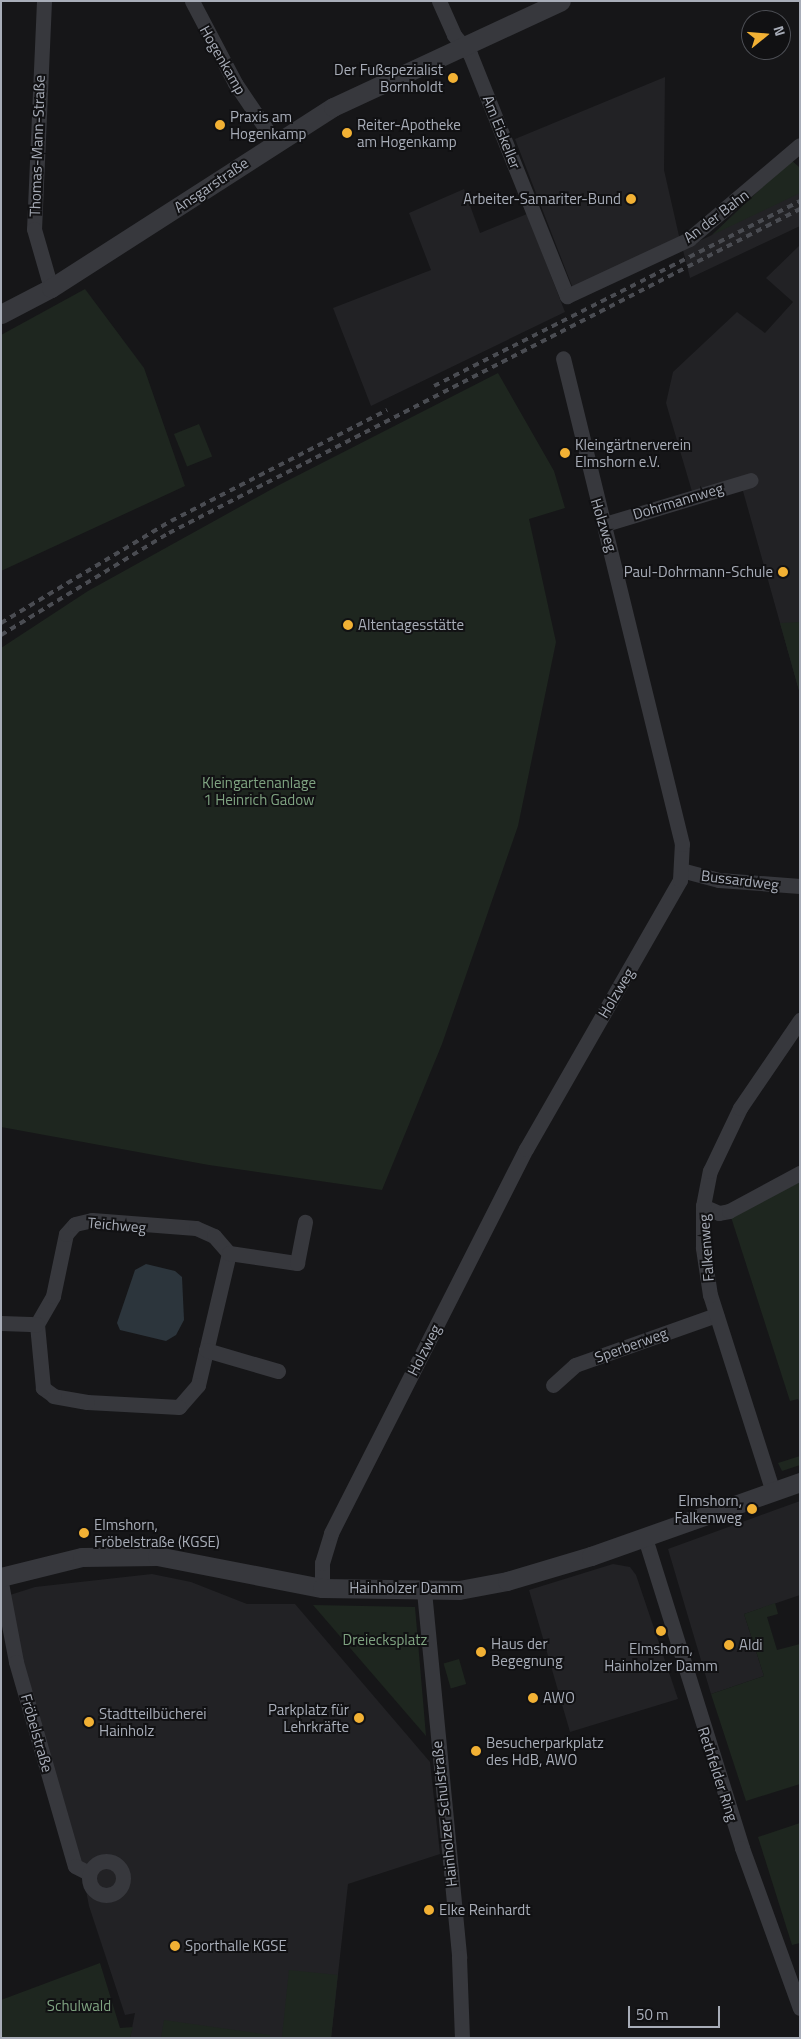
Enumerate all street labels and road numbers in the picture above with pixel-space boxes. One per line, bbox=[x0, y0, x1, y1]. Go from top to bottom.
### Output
street label: Hogenkamp bbox=[196, 22, 250, 98]
street label: Thomas-Mann-Straße bbox=[26, 75, 48, 217]
street label: Am Eiskeller bbox=[479, 93, 525, 171]
street label: Ansgarstraße bbox=[171, 154, 251, 216]
street label: An der Bahn bbox=[680, 186, 752, 246]
street label: Dohrmannweg bbox=[631, 479, 725, 523]
street label: Holzweg bbox=[587, 496, 621, 554]
street label: Bussardweg bbox=[700, 866, 780, 894]
street label: Holzweg bbox=[594, 965, 638, 1021]
street label: Teichweg bbox=[87, 1213, 147, 1237]
street label: Falkenweg bbox=[695, 1214, 717, 1282]
street label: Holzweg bbox=[404, 1321, 444, 1379]
street label: Sperberweg bbox=[592, 1324, 670, 1366]
street label: Hainholzer Damm bbox=[349, 1579, 463, 1597]
street label: Fröbelstraße bbox=[17, 1692, 57, 1774]
street label: Rethfelder Ring bbox=[694, 1725, 742, 1823]
street label: Hainholzer Schulstraße bbox=[427, 1740, 461, 1888]

